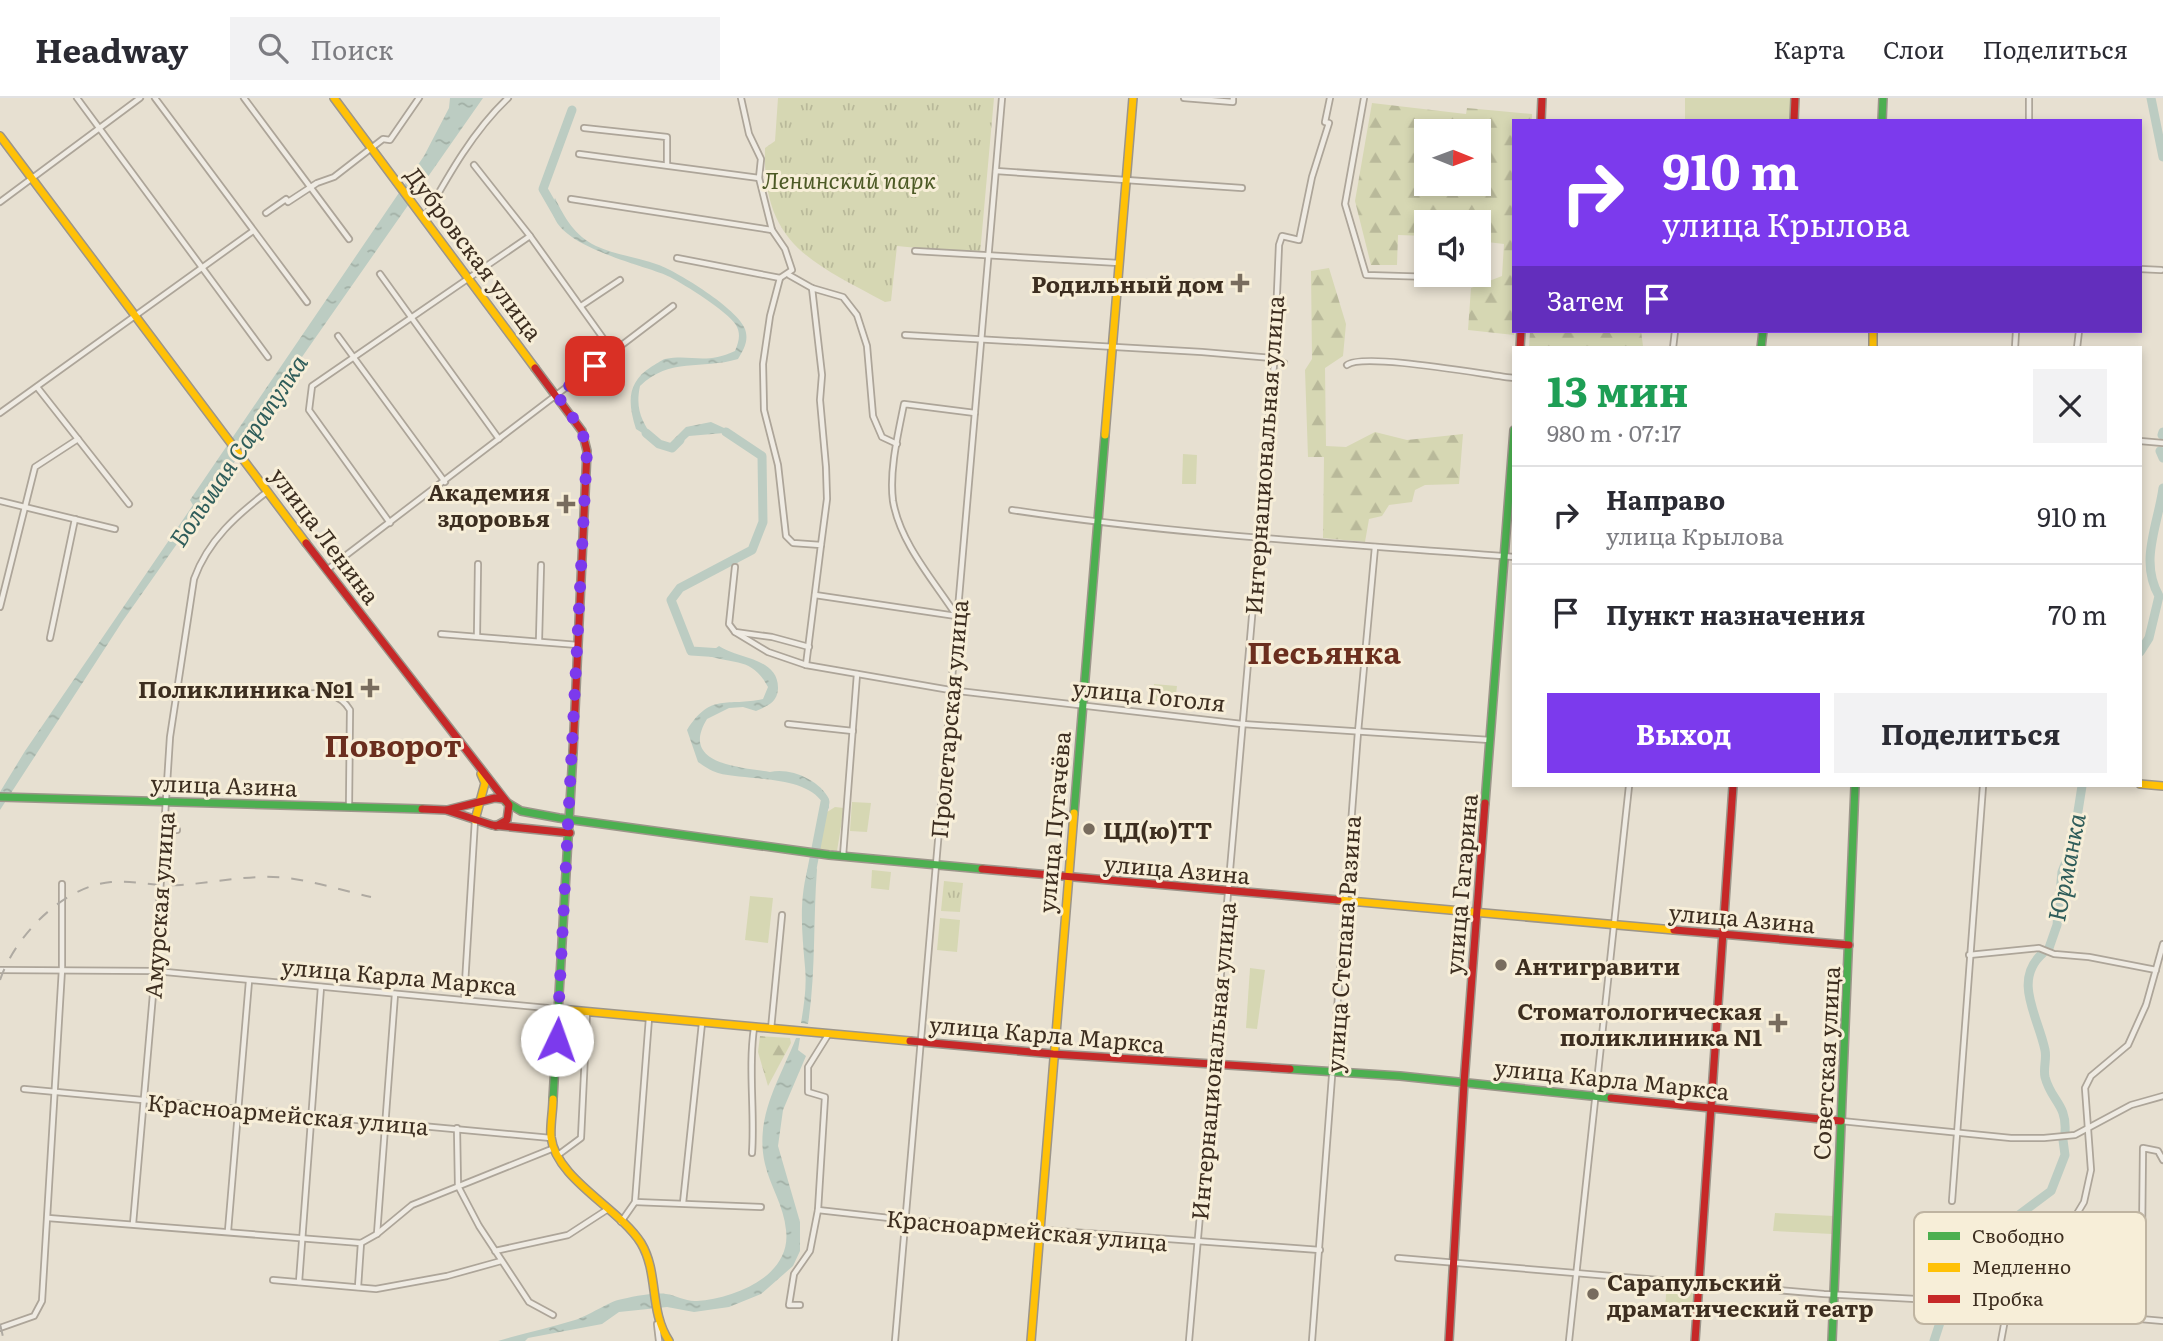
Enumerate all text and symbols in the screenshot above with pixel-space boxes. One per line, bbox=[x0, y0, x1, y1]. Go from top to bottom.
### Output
search box bbox=[230, 17, 720, 80]
text: Headway bbox=[35, 24, 188, 73]
icon: search bbox=[254, 29, 292, 67]
text: Поиск bbox=[310, 29, 393, 68]
text: Карта bbox=[1773, 31, 1845, 66]
text: Слои bbox=[1883, 31, 1944, 66]
text: Поделиться bbox=[1982, 31, 2128, 66]
north arrow bbox=[1414, 119, 1491, 196]
map controls bbox=[1414, 119, 1491, 287]
text: 910 m bbox=[1662, 132, 1799, 205]
icon: right bbox=[1547, 147, 1638, 238]
street label: Дубровская улица bbox=[398, 159, 552, 348]
park label: Ленинский парк bbox=[762, 162, 937, 196]
text: улица Крылова bbox=[1662, 199, 1910, 247]
button: sound bbox=[1414, 210, 1491, 287]
place label: Родильный дом bbox=[1031, 266, 1224, 300]
marker: Родильный дом bbox=[1230, 273, 1250, 293]
text: Затем bbox=[1547, 280, 1624, 319]
icon: arrive bbox=[1638, 280, 1676, 318]
street label: Интернациональная улица bbox=[1235, 294, 1291, 616]
pin bbox=[565, 336, 625, 396]
water label: Большая Сарапулка bbox=[159, 346, 315, 553]
icon: arrive bbox=[576, 347, 614, 385]
text: 13 мин bbox=[1547, 358, 1688, 420]
button: close bbox=[2033, 369, 2107, 443]
text: 980 m · 07:17 bbox=[1547, 415, 1681, 449]
street label: улица Ленина bbox=[263, 459, 389, 611]
place label: Академия здоровья bbox=[428, 474, 550, 534]
text: Направо bbox=[1606, 479, 1725, 518]
marker: Академия здоровья bbox=[556, 494, 576, 514]
icon: right bbox=[1547, 496, 1585, 534]
text: 910 m bbox=[2037, 496, 2107, 535]
text: улица Крылова bbox=[1606, 518, 1784, 552]
icon: arrive bbox=[1547, 594, 1585, 632]
text: Пункт назначения bbox=[1606, 594, 1865, 633]
text: 70 m bbox=[2048, 594, 2107, 633]
street label: Пролетарская улица bbox=[921, 597, 975, 840]
district label: Песьянка bbox=[1247, 629, 1402, 673]
street label: улица Гоголя bbox=[1071, 669, 1227, 719]
place label: Поликлиника №1 bbox=[138, 671, 354, 705]
marker: Поликлиника №1 bbox=[360, 678, 380, 698]
button: Выход bbox=[1547, 693, 1820, 773]
button: Поделиться bbox=[1834, 693, 2107, 773]
district label: Поворот bbox=[324, 722, 462, 766]
street label: улица Пугачёва bbox=[1028, 729, 1078, 914]
street label: улица Азина bbox=[150, 764, 299, 804]
street label: улица Гагарина bbox=[1435, 791, 1485, 976]
street label: Амурская улица bbox=[135, 810, 182, 1000]
water label: Юрманка bbox=[2037, 810, 2093, 924]
place label: ЦД(ю)ТТ bbox=[1103, 812, 1212, 846]
street label: улица Степана Разина bbox=[1316, 814, 1368, 1074]
marker: ЦД(ю)ТТ bbox=[1081, 821, 1097, 837]
street label: улица Азина bbox=[1102, 845, 1252, 891]
street label: улица Азина bbox=[1667, 894, 1817, 940]
street label: Интернациональная улица bbox=[1181, 900, 1243, 1222]
street label: улица Карла Маркса bbox=[280, 948, 519, 1002]
place label: Антигравити bbox=[1515, 948, 1680, 982]
marker: Антигравити bbox=[1493, 957, 1509, 973]
street label: Советская улица bbox=[1803, 965, 1847, 1161]
place label: Стоматологическая поликлиника N1 bbox=[1517, 993, 1762, 1053]
position arrow bbox=[520, 1003, 594, 1077]
street label: улица Карла Маркса bbox=[928, 1006, 1167, 1060]
marker: Стоматологическая поликлиника N1 bbox=[1768, 1013, 1788, 1033]
street label: улица Карла Маркса bbox=[1493, 1049, 1732, 1107]
street label: Красноармейская улица bbox=[146, 1084, 431, 1142]
street label: Красноармейская улица bbox=[885, 1200, 1170, 1258]
legend bbox=[1914, 1212, 2146, 1324]
text: Свободно bbox=[1972, 1221, 2064, 1249]
text: Медленно bbox=[1972, 1252, 2071, 1280]
place label: Сарапульский драматический театр bbox=[1607, 1264, 1874, 1324]
text: Пробка bbox=[1972, 1284, 2044, 1312]
marker: Сарапульский драматический театр bbox=[1585, 1286, 1601, 1302]

